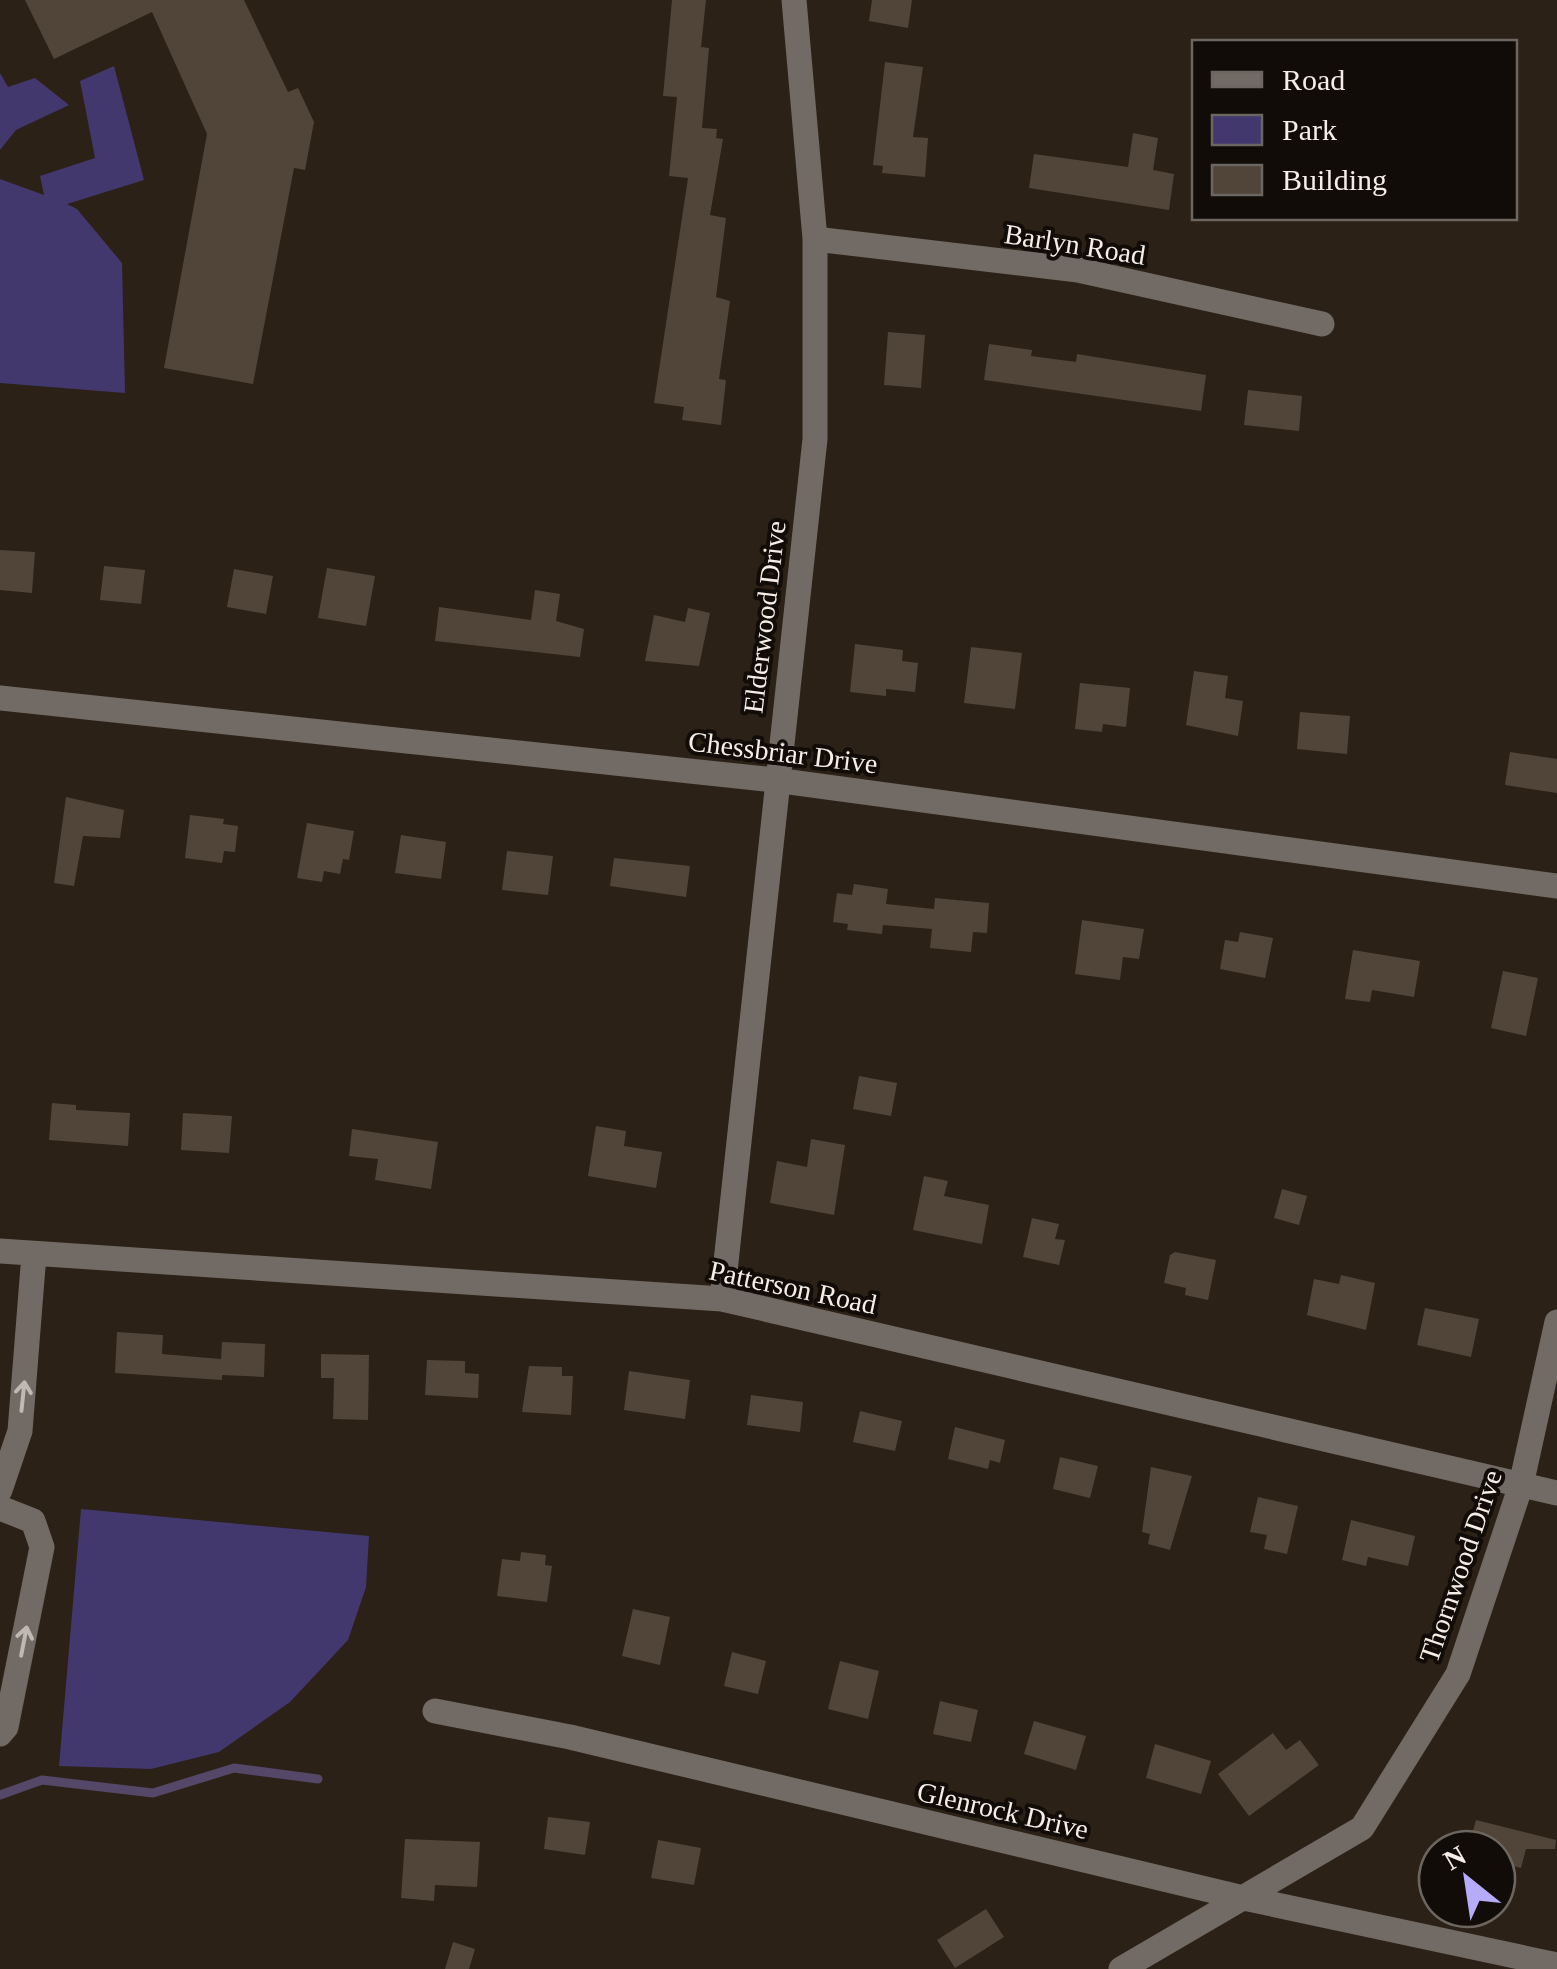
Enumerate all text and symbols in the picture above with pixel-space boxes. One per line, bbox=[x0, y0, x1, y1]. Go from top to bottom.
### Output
legend bbox=[1192, 40, 1517, 220]
text: Road bbox=[1282, 63, 1345, 96]
text: Park bbox=[1282, 113, 1337, 146]
text: Building bbox=[1282, 163, 1387, 196]
street label: Barlyn Road bbox=[1002, 218, 1148, 271]
street label: Elderwood Drive bbox=[737, 519, 792, 715]
street label: Chessbriar Drive bbox=[687, 726, 879, 779]
street label: Patterson Road bbox=[706, 1255, 879, 1320]
one-way arrow bbox=[14, 1381, 33, 1413]
street label: Thornwood Drive bbox=[1413, 1466, 1508, 1666]
one-way arrow bbox=[15, 1625, 34, 1658]
street label: Glenrock Drive bbox=[914, 1776, 1092, 1845]
north arrow bbox=[1417, 1829, 1517, 1929]
text: N bbox=[1438, 1839, 1471, 1876]

